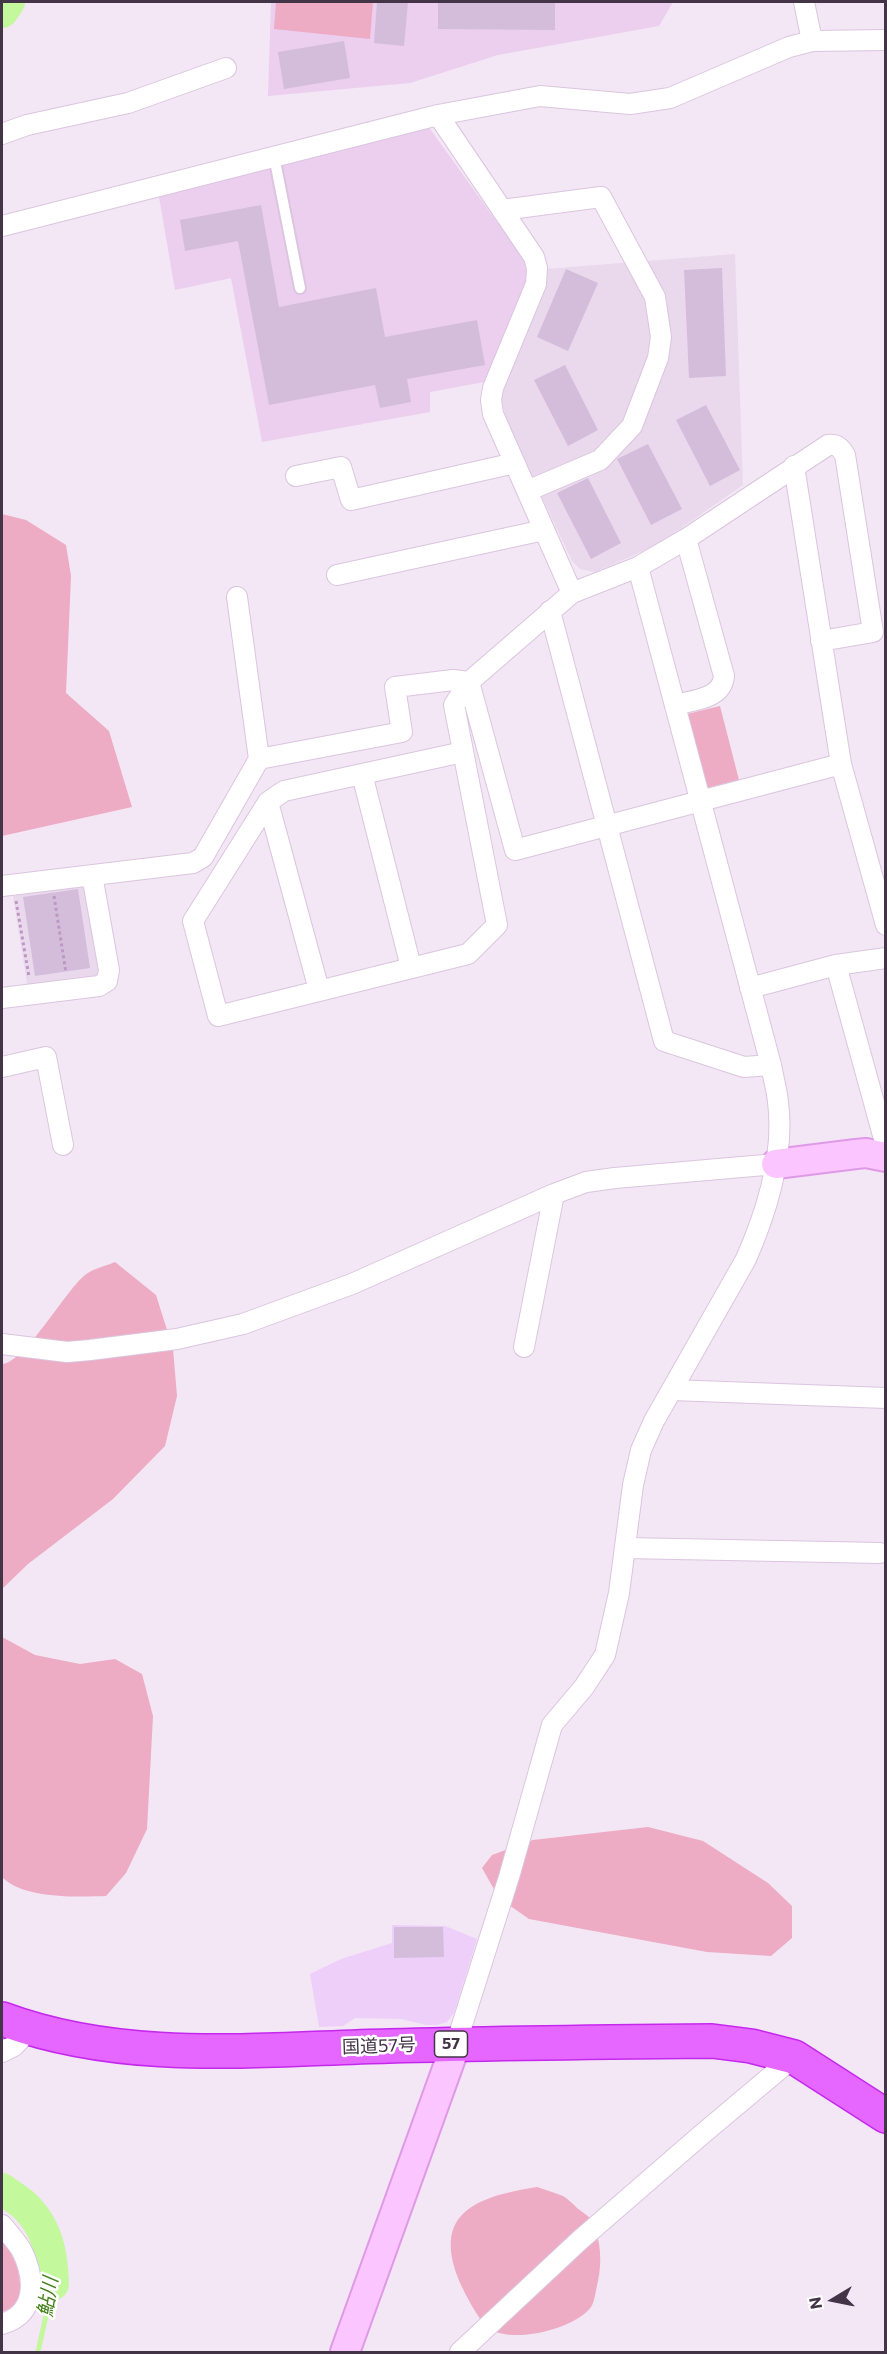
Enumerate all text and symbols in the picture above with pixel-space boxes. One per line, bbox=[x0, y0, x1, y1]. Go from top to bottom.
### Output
road number: 57 bbox=[434, 2031, 468, 2057]
street label: 国道57号 bbox=[342, 2034, 416, 2058]
north arrow bbox=[803, 2270, 863, 2330]
water label: 鮎川 bbox=[33, 2275, 63, 2319]
text: N bbox=[804, 2296, 825, 2311]

